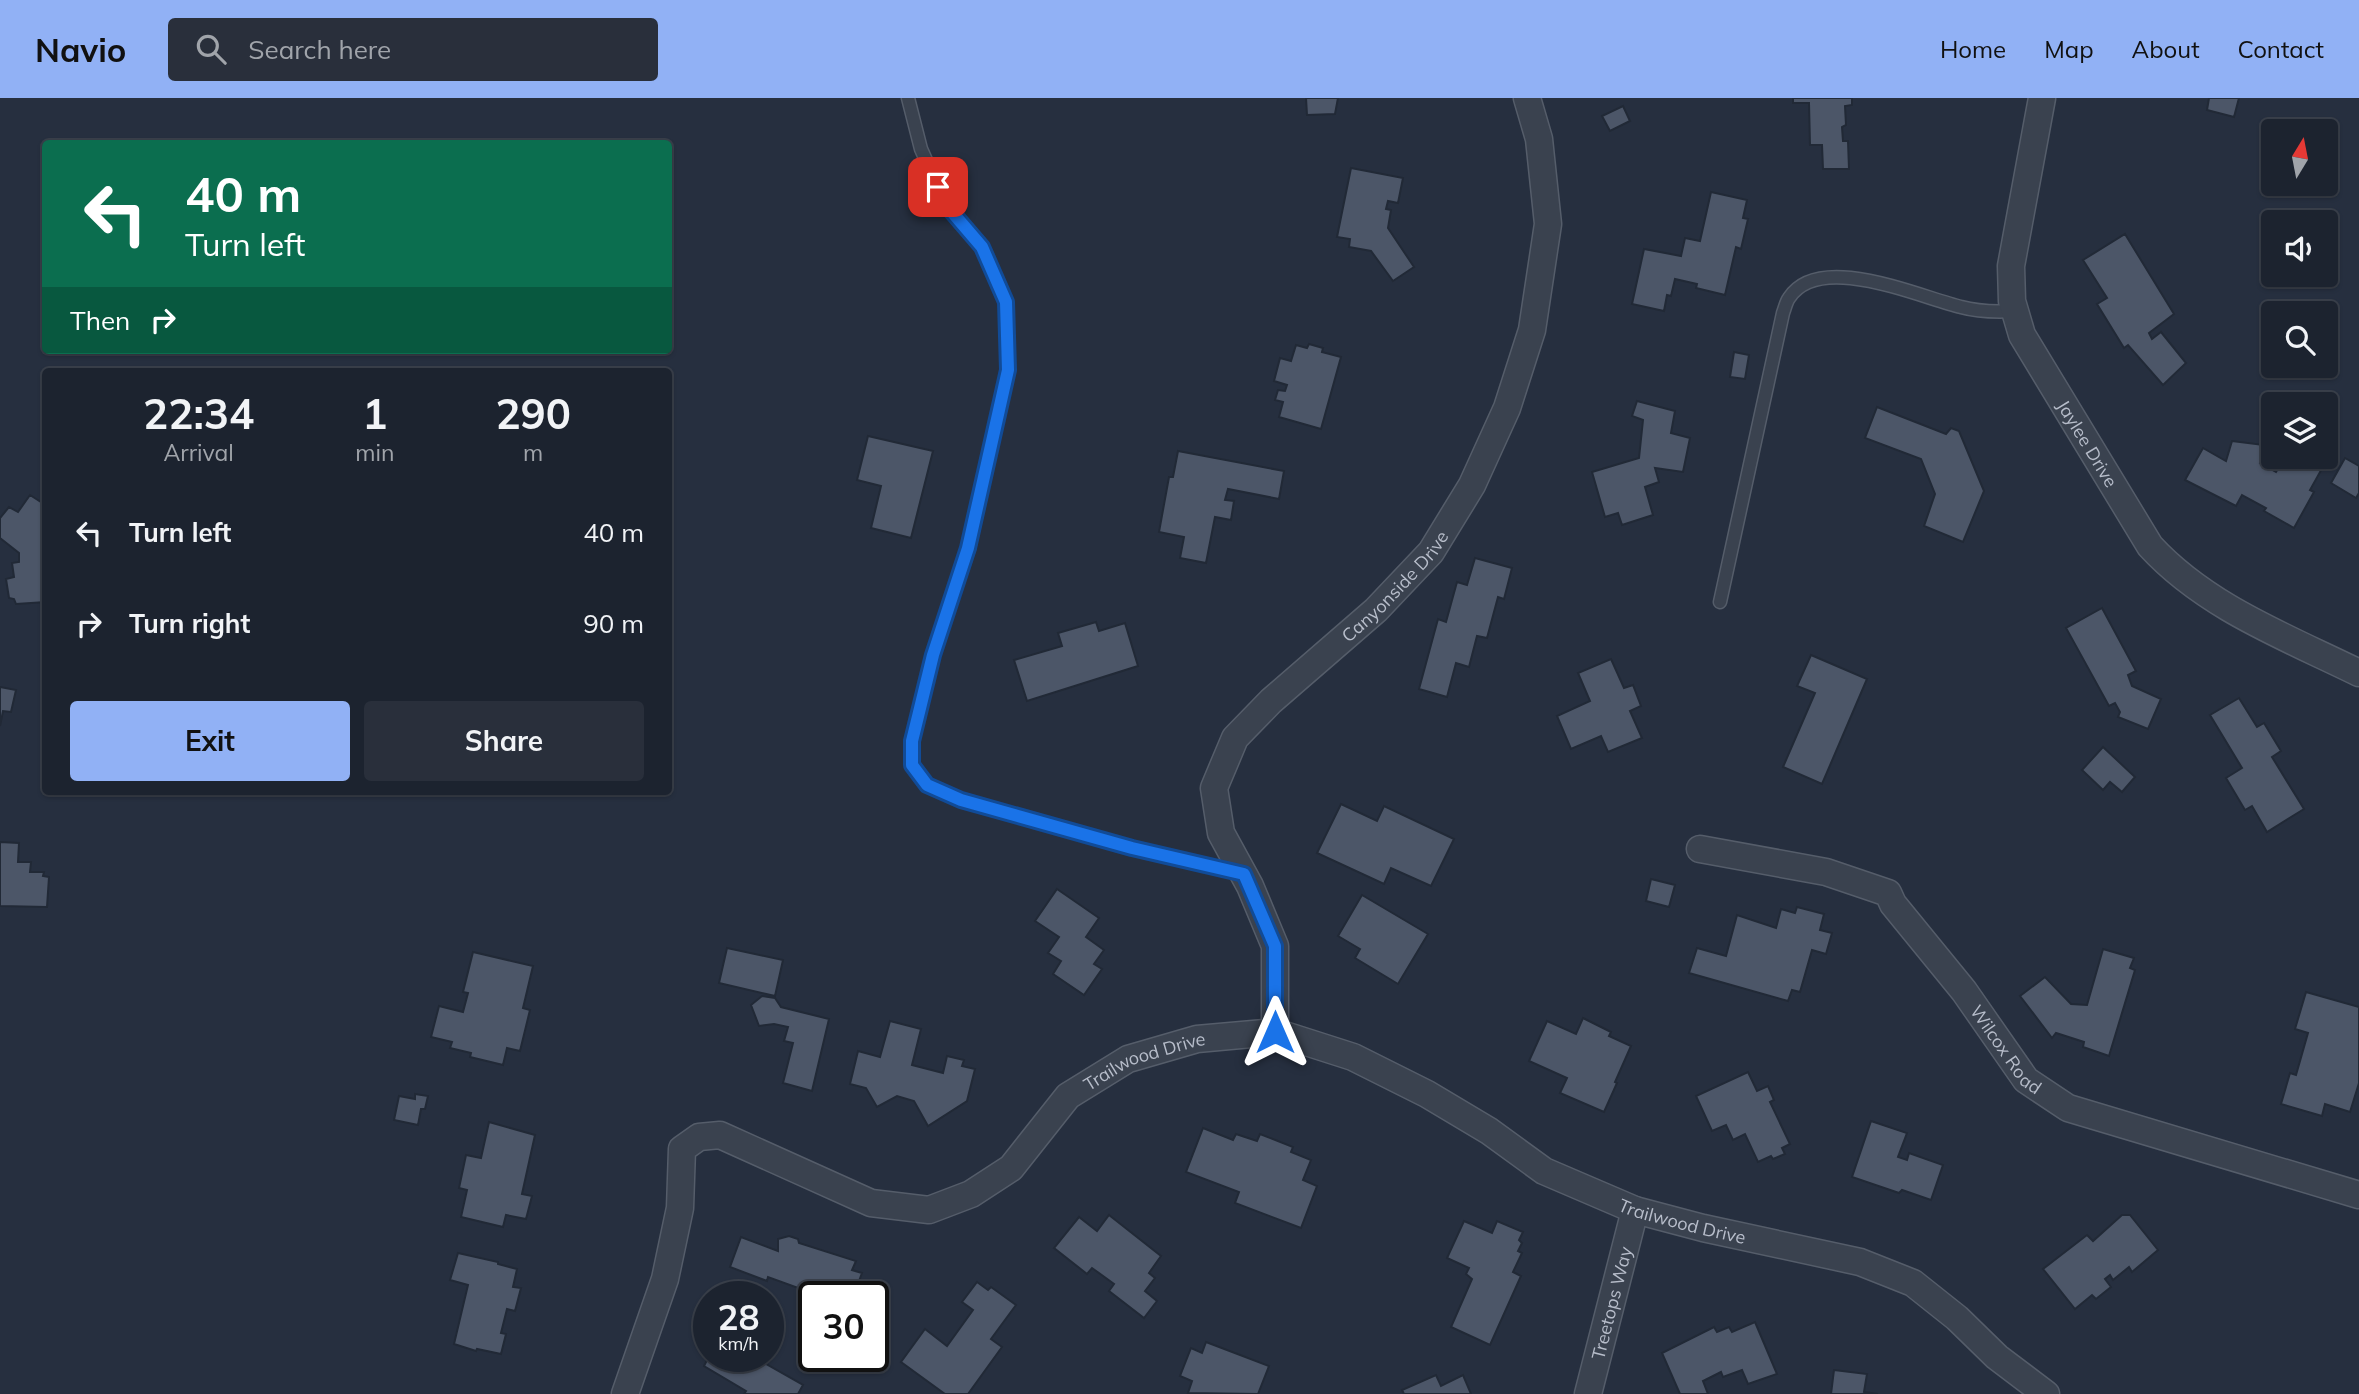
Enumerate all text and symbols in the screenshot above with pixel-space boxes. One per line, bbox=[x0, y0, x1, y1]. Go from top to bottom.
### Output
search box bbox=[168, 18, 658, 81]
text: Navio bbox=[35, 29, 126, 70]
icon: search bbox=[192, 30, 230, 68]
text: Search here bbox=[248, 33, 391, 66]
text: Home bbox=[1940, 34, 2006, 64]
text: Map bbox=[2044, 34, 2094, 64]
text: About bbox=[2132, 34, 2200, 64]
text: Contact bbox=[2238, 34, 2324, 64]
north arrow bbox=[2261, 119, 2338, 196]
map controls bbox=[2261, 119, 2338, 469]
pin bbox=[908, 157, 968, 217]
text: 40 m bbox=[185, 163, 301, 224]
icon: left bbox=[70, 168, 161, 259]
icon: arrive bbox=[919, 168, 957, 206]
button: sound bbox=[2261, 210, 2338, 287]
text: Turn left bbox=[185, 224, 305, 264]
icon: right bbox=[144, 301, 182, 339]
button: search bbox=[2261, 301, 2338, 378]
text: Then bbox=[70, 304, 130, 337]
text: 22:34 bbox=[143, 387, 254, 440]
text: 1 bbox=[362, 387, 387, 440]
text: 290 bbox=[495, 387, 571, 440]
button: layers bbox=[2261, 392, 2338, 469]
street label: Jaylee Drive bbox=[2052, 395, 2123, 491]
text: Arrival bbox=[163, 438, 234, 467]
text: min bbox=[355, 438, 394, 467]
text: m bbox=[523, 438, 543, 467]
icon: left bbox=[70, 514, 108, 552]
text: Turn left bbox=[129, 516, 231, 549]
text: 40 m bbox=[583, 516, 644, 549]
street label: Canyonside Drive bbox=[1336, 526, 1453, 647]
icon: right bbox=[70, 605, 108, 643]
text: Turn right bbox=[129, 607, 250, 640]
text: 90 m bbox=[583, 607, 644, 640]
button: Exit bbox=[70, 701, 350, 781]
button: Share bbox=[364, 701, 644, 781]
position arrow bbox=[1238, 995, 1312, 1069]
street label: Wilcox Road bbox=[1965, 1000, 2046, 1099]
street label: Trailwood Drive bbox=[1079, 1027, 1206, 1095]
street label: Trailwood Drive bbox=[1615, 1193, 1748, 1248]
street label: Treetops Way bbox=[1586, 1244, 1637, 1362]
speed limit sign: 30 bbox=[798, 1281, 889, 1372]
text: 28 bbox=[717, 1295, 760, 1339]
text: km/h bbox=[718, 1332, 759, 1355]

